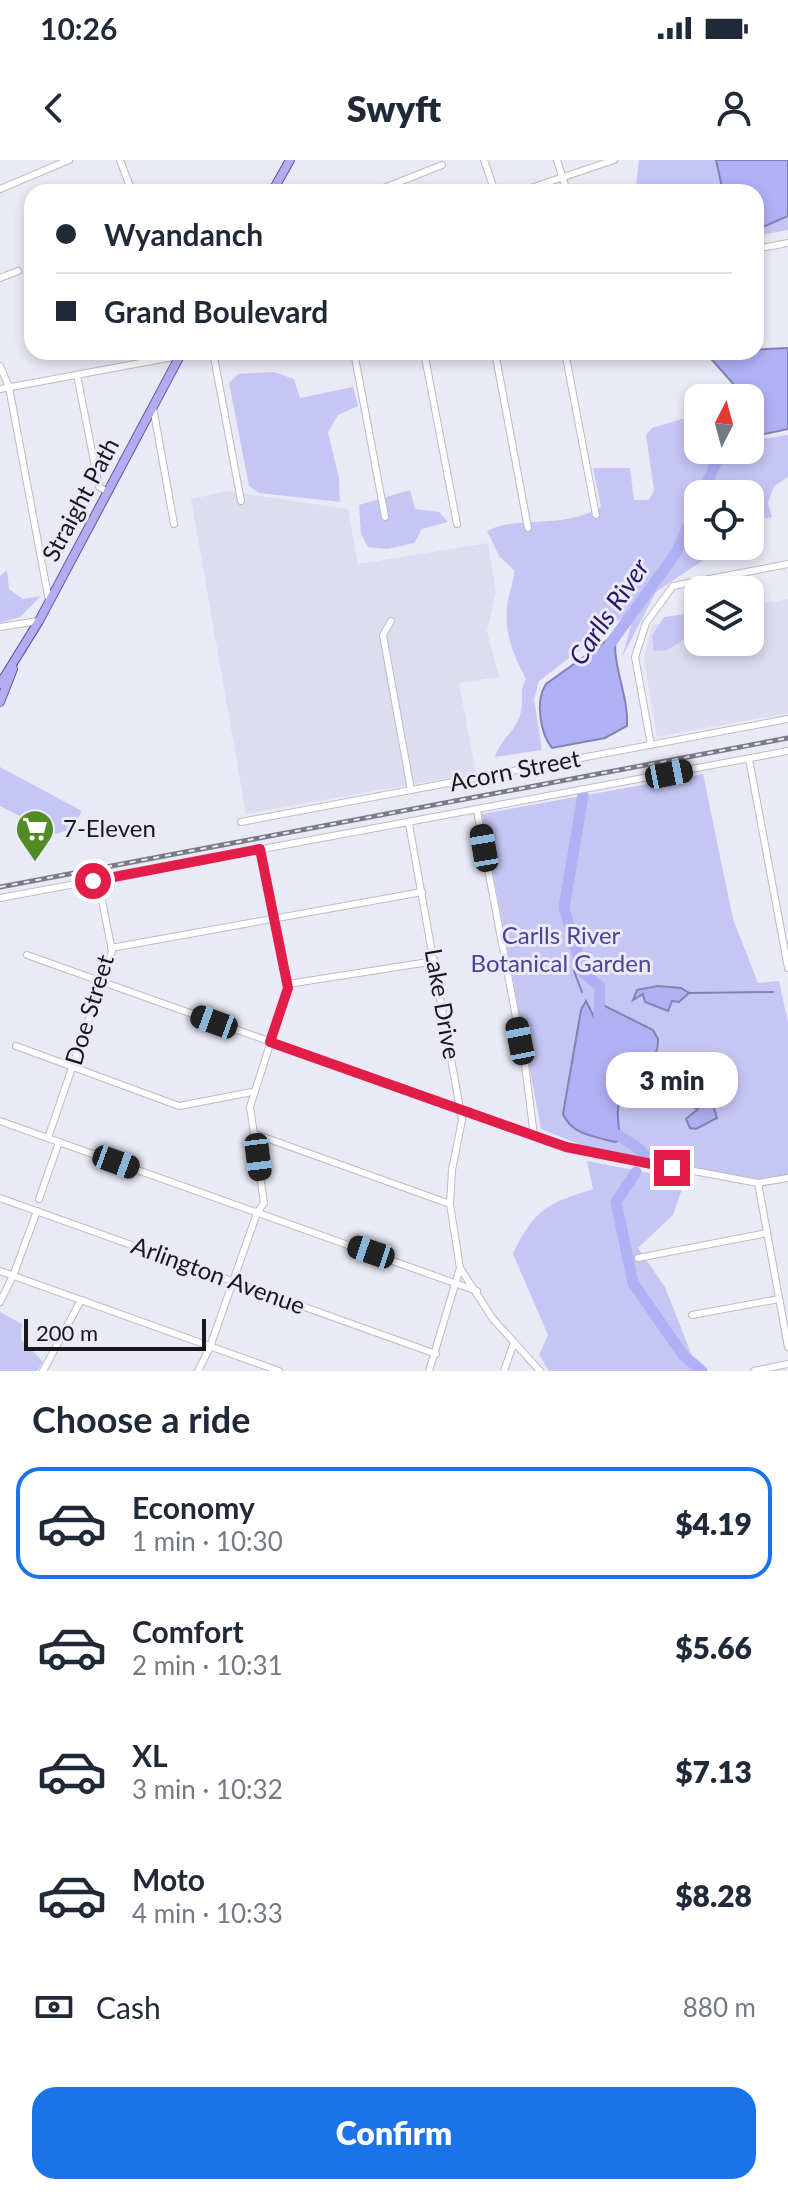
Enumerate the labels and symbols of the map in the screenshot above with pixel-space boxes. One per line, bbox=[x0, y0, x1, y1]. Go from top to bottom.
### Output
north arrow bbox=[684, 384, 764, 464]
street label: Straight Path bbox=[35, 433, 124, 566]
water label: Carlls River bbox=[561, 551, 656, 670]
street label: Acorn Street bbox=[447, 743, 583, 796]
car bbox=[643, 758, 695, 790]
supermarket icon: 7-Eleven bbox=[14, 808, 56, 863]
place label: 7-Eleven bbox=[63, 813, 156, 842]
car bbox=[468, 822, 500, 874]
route start bbox=[75, 863, 111, 899]
park label: Carlls River Botanical Garden bbox=[471, 920, 651, 977]
street label: Lake Drive bbox=[419, 946, 467, 1061]
street label: Doe Street bbox=[58, 951, 119, 1068]
car bbox=[187, 1003, 241, 1041]
car bbox=[504, 1015, 536, 1067]
callout: 3 min bbox=[606, 1052, 738, 1108]
car bbox=[243, 1132, 273, 1182]
car bbox=[89, 1143, 143, 1181]
route end bbox=[654, 1150, 690, 1186]
street label: Arlington Avenue bbox=[128, 1230, 309, 1319]
car bbox=[344, 1233, 398, 1271]
scale bar bbox=[24, 1315, 206, 1351]

